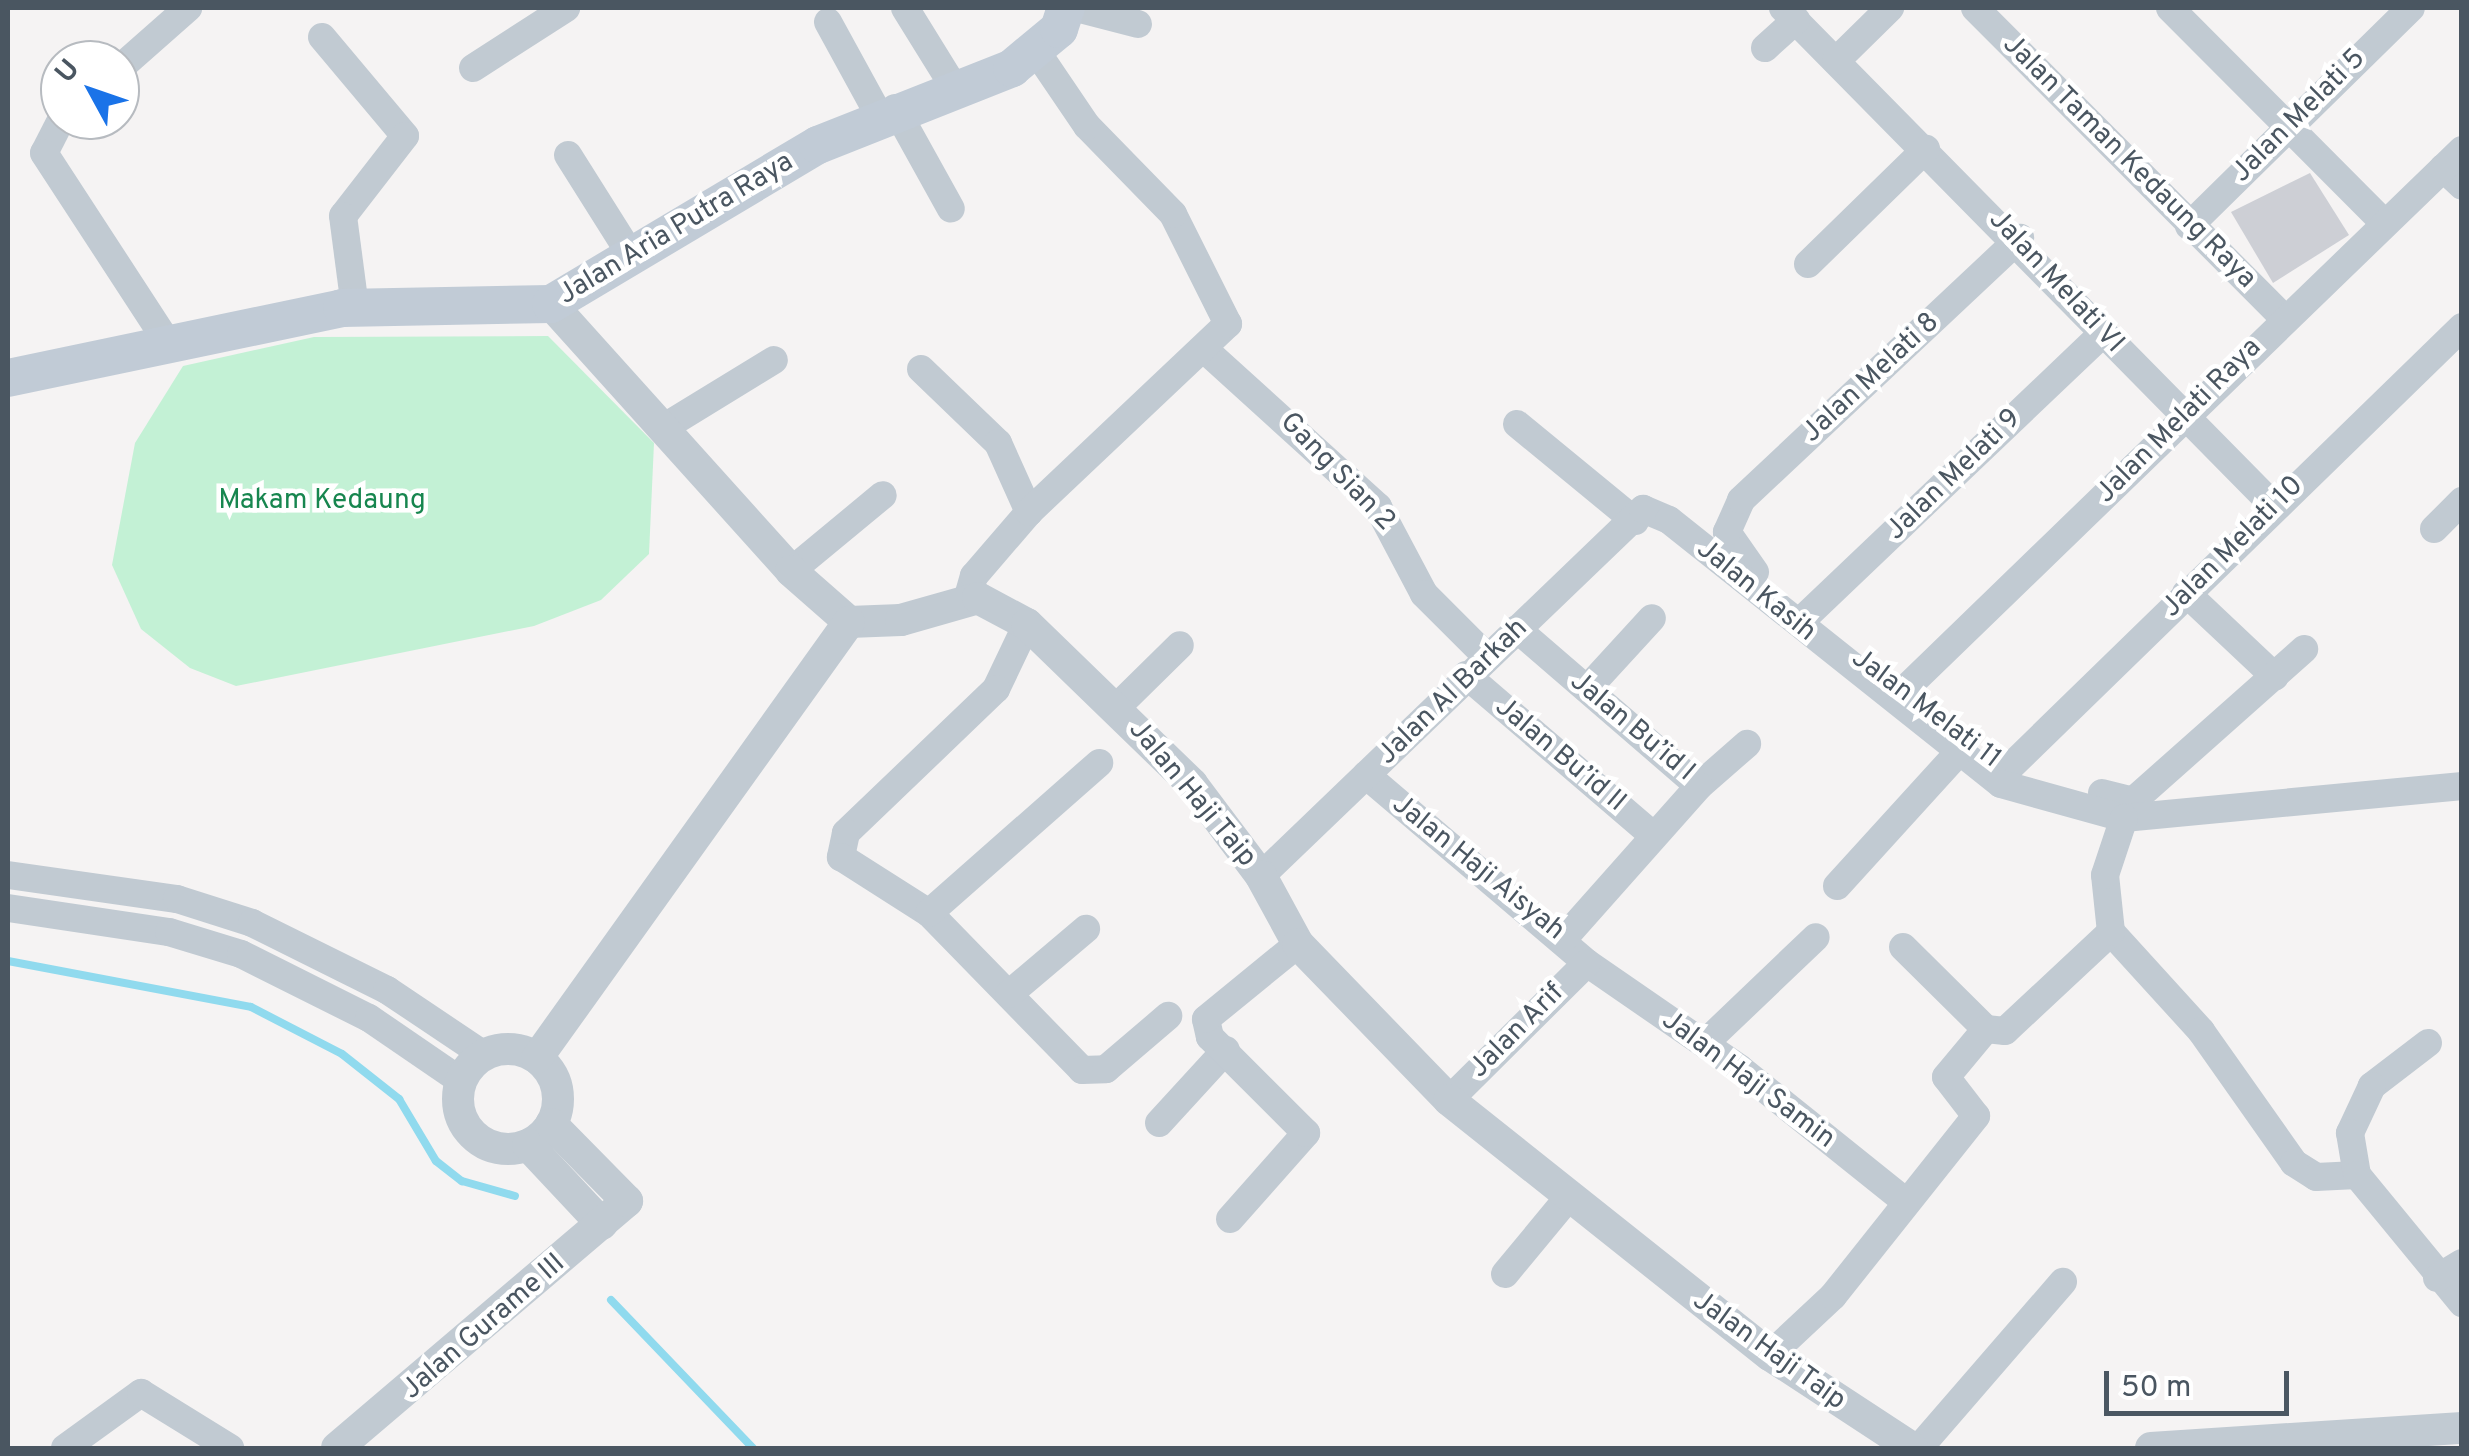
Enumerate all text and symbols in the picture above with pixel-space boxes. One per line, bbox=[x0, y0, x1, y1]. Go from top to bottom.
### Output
street label: Jalan Taman Kedaung Raya bbox=[1995, 28, 2263, 296]
north arrow bbox=[40, 40, 140, 140]
street label: Jalan Melati 5 bbox=[2225, 42, 2373, 190]
text: U bbox=[48, 53, 89, 91]
street label: Jalan Aria Putra Raya bbox=[552, 145, 800, 313]
street label: Jalan Melati VI bbox=[1981, 203, 2131, 361]
street label: Jalan Melati 8 bbox=[1796, 306, 1946, 450]
street label: Jalan Melati Raya bbox=[2089, 331, 2269, 511]
street label: Jalan Melati 9 bbox=[1880, 402, 2028, 548]
street label: Gang Sian 2 bbox=[1272, 406, 1402, 538]
street label: Jalan Melati 10 bbox=[2155, 469, 2311, 625]
park label: Makam Kedaung bbox=[218, 484, 426, 518]
street label: Jalan Kasih bbox=[1690, 533, 1822, 649]
street label: Jalan Al Barkah bbox=[1371, 612, 1535, 772]
street label: Jalan Melati 11 bbox=[1845, 642, 2007, 776]
street label: Jalan Bu’id I bbox=[1563, 665, 1701, 789]
street label: Jalan Bu’id II bbox=[1488, 691, 1632, 819]
street label: Jalan Haji Taip bbox=[1121, 713, 1263, 875]
street label: Jalan Haji Aisyah bbox=[1384, 788, 1572, 948]
street label: Jalan Arif bbox=[1462, 976, 1572, 1086]
street label: Jalan Haji Samin bbox=[1655, 1004, 1841, 1156]
street label: Jalan Gurame III bbox=[396, 1247, 572, 1407]
street label: Jalan Haji Taip bbox=[1685, 1284, 1853, 1418]
scale bar bbox=[2109, 1351, 2294, 1413]
text: 50 m bbox=[2121, 1370, 2191, 1407]

